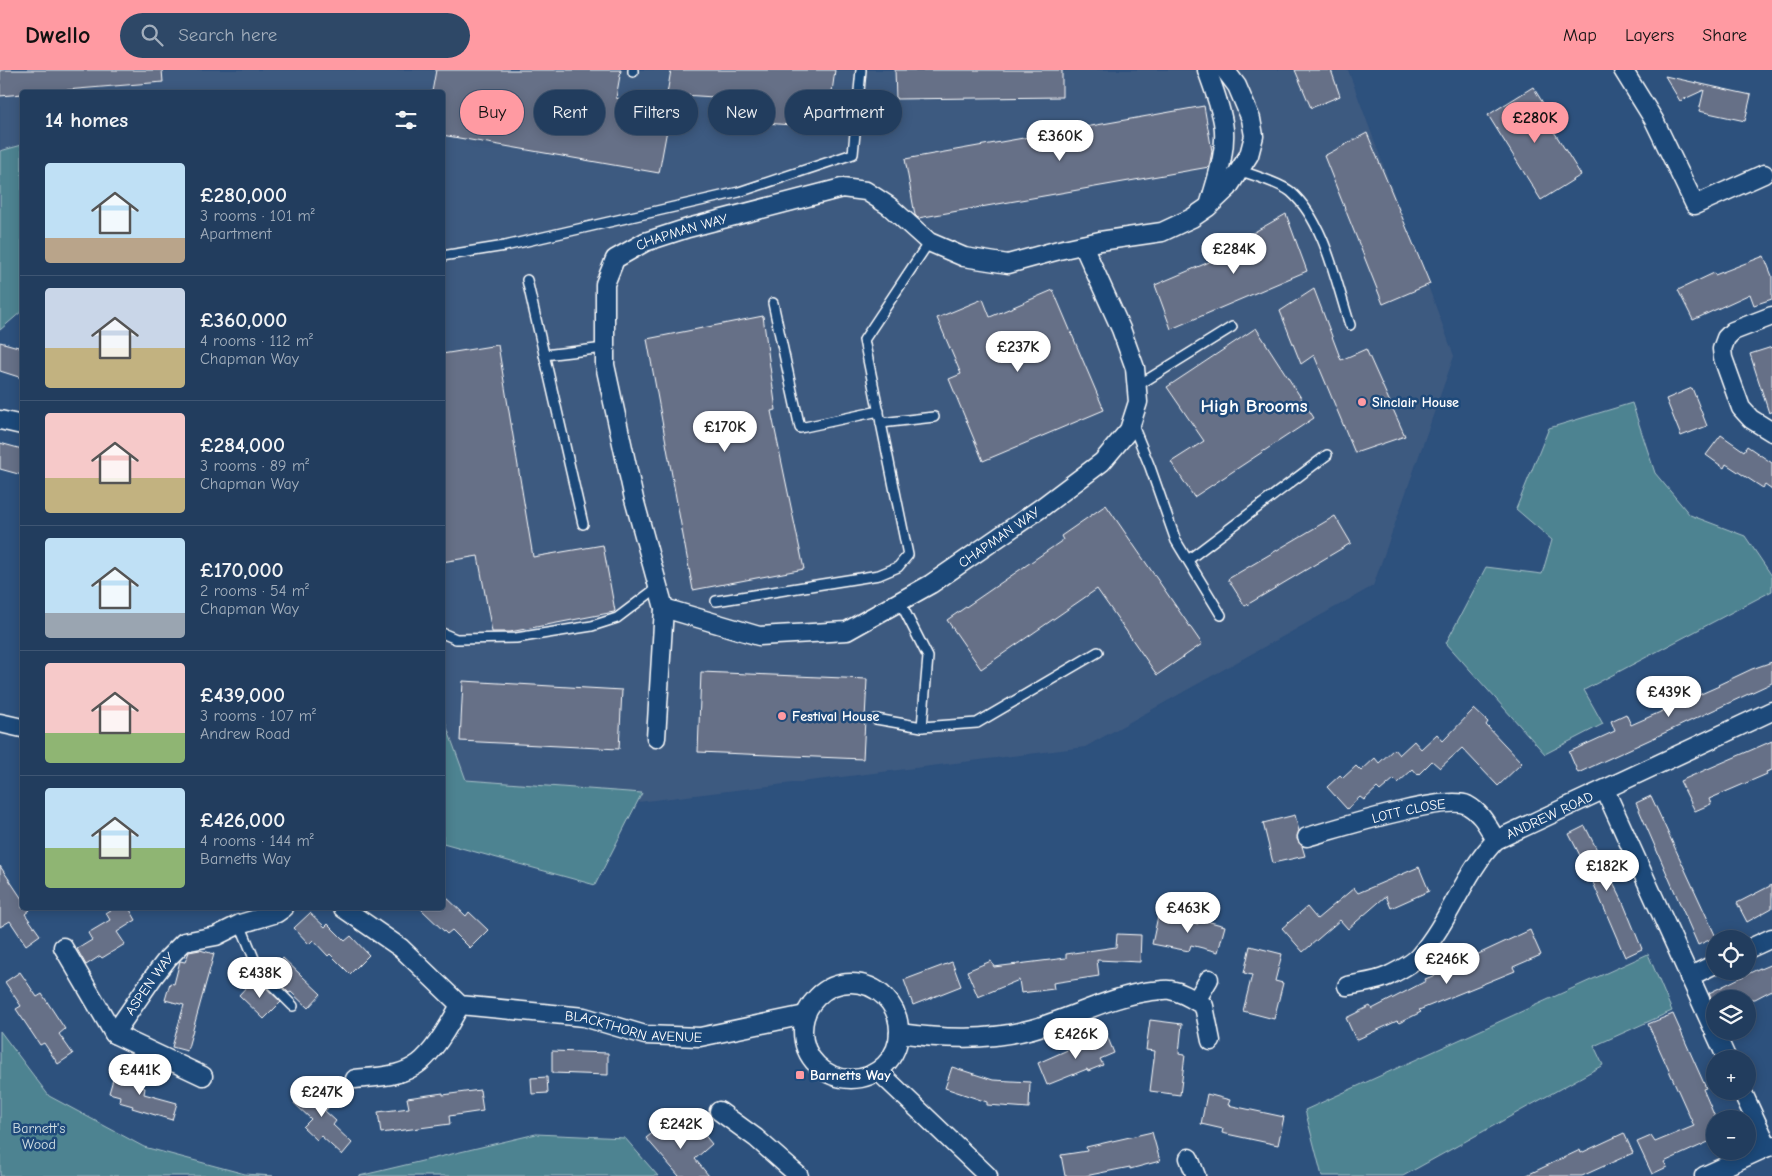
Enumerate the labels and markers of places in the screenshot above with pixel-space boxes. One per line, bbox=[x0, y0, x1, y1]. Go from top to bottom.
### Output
pin: £280K bbox=[1500, 102, 1570, 144]
pin: £360K bbox=[1025, 119, 1095, 162]
pin: £284K bbox=[1199, 232, 1269, 275]
pin: £237K bbox=[983, 330, 1053, 373]
place label: Sinclair House bbox=[1372, 394, 1459, 411]
marker: Sinclair House bbox=[1356, 396, 1368, 408]
pin: £170K bbox=[690, 410, 760, 453]
pin: £439K bbox=[1634, 676, 1704, 718]
place label: Festival House bbox=[792, 708, 879, 725]
marker: Festival House bbox=[776, 710, 788, 722]
pin: £182K bbox=[1572, 850, 1642, 892]
pin: £463K bbox=[1153, 892, 1223, 934]
pin: £246K bbox=[1412, 942, 1482, 985]
pin: £438K bbox=[225, 956, 295, 999]
pin: £426K bbox=[1041, 1018, 1111, 1060]
pin: £441K bbox=[105, 1054, 175, 1096]
place label: Barnetts Way bbox=[810, 1067, 891, 1084]
marker: Barnetts Way bbox=[794, 1069, 806, 1081]
pin: £247K bbox=[287, 1076, 357, 1118]
pin: £242K bbox=[646, 1108, 716, 1150]

